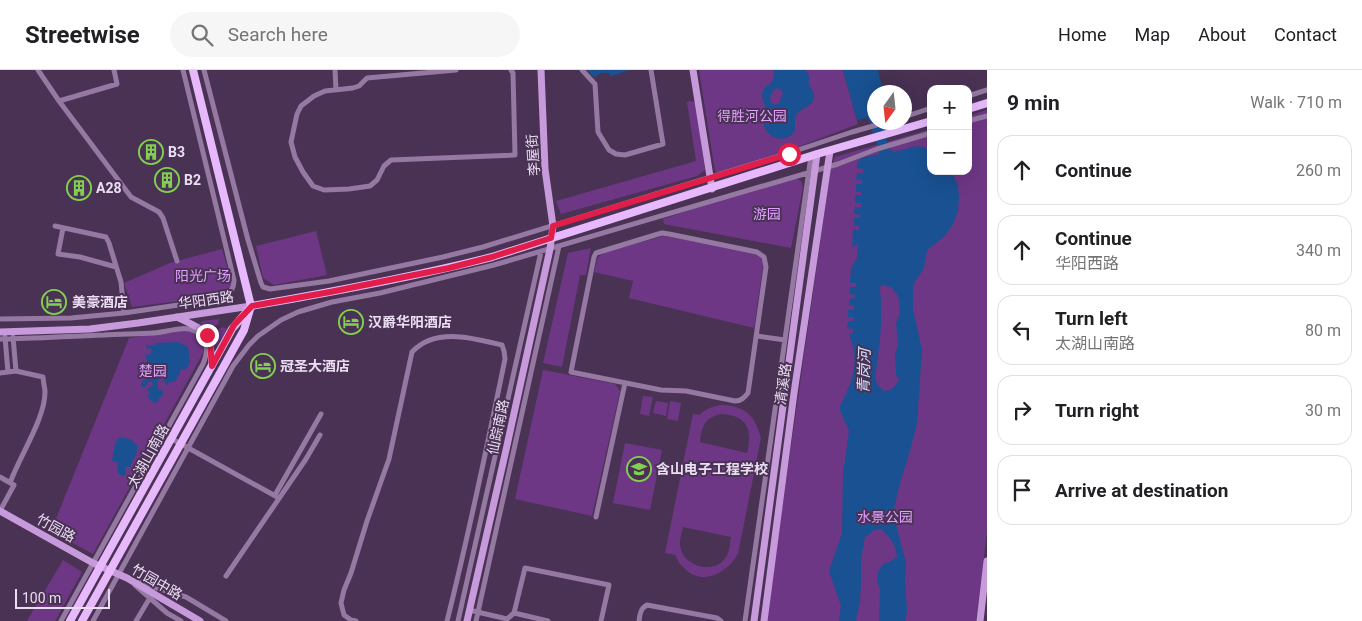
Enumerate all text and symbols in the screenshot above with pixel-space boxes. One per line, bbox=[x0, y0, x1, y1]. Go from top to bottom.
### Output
search box bbox=[170, 12, 520, 57]
text: Streetwise bbox=[25, 21, 140, 49]
icon: search bbox=[188, 21, 216, 49]
text: Search here bbox=[228, 23, 328, 46]
text: Home bbox=[1058, 24, 1107, 45]
text: Map bbox=[1135, 24, 1170, 45]
text: About bbox=[1198, 24, 1246, 45]
text: Contact bbox=[1274, 24, 1337, 45]
north arrow bbox=[867, 85, 912, 130]
map controls bbox=[927, 85, 972, 175]
button: + bbox=[927, 85, 972, 130]
text: 9 min bbox=[1007, 91, 1060, 115]
text: Walk · 710 m bbox=[1250, 93, 1342, 112]
park label: 得胜河公园 bbox=[717, 108, 787, 124]
button: − bbox=[927, 130, 972, 175]
street label: 李屋街 bbox=[524, 133, 542, 177]
building icon: B3 bbox=[138, 139, 164, 165]
route start bbox=[778, 143, 801, 166]
place label: B3 bbox=[168, 144, 185, 160]
icon: ahead bbox=[1008, 156, 1036, 184]
text: Continue bbox=[1055, 159, 1132, 182]
text: 260 m bbox=[1296, 161, 1341, 180]
building icon: B2 bbox=[154, 167, 180, 193]
place label: B2 bbox=[184, 172, 201, 188]
building icon: A28 bbox=[66, 175, 92, 201]
place label: A28 bbox=[96, 180, 121, 196]
park label: 游园 bbox=[753, 206, 781, 222]
text: Continue bbox=[1055, 227, 1132, 250]
icon: ahead bbox=[1008, 236, 1036, 264]
text: 340 m bbox=[1296, 241, 1341, 260]
text: 华阳西路 bbox=[1055, 254, 1119, 273]
park label: 阳光广场 bbox=[175, 268, 231, 284]
street label: 华阳西路 bbox=[177, 288, 235, 312]
hotel icon: 美豪酒店 bbox=[41, 289, 67, 315]
place label: 美豪酒店 bbox=[72, 294, 128, 310]
text: Turn left bbox=[1055, 307, 1128, 330]
hotel icon: 汉爵华阳酒店 bbox=[338, 309, 364, 335]
place label: 汉爵华阳酒店 bbox=[368, 314, 452, 330]
icon: left bbox=[1008, 316, 1036, 344]
text: 80 m bbox=[1305, 321, 1341, 340]
route end bbox=[196, 324, 219, 347]
text: 太湖山南路 bbox=[1055, 334, 1135, 353]
water label: 青岗河 bbox=[854, 345, 874, 394]
hotel icon: 冠圣大酒店 bbox=[250, 353, 276, 379]
place label: 冠圣大酒店 bbox=[280, 358, 350, 374]
street label: 清溪路 bbox=[772, 362, 794, 406]
park label: 楚园 bbox=[139, 363, 167, 379]
icon: right bbox=[1008, 396, 1036, 424]
street label: 仙踪南路 bbox=[484, 398, 512, 456]
text: Turn right bbox=[1055, 399, 1139, 422]
text: 30 m bbox=[1305, 401, 1341, 420]
street label: 太湖山南路 bbox=[124, 422, 172, 490]
school or university icon: 含山电子工程学校 bbox=[626, 456, 652, 482]
place label: 含山电子工程学校 bbox=[656, 461, 768, 477]
icon: arrive bbox=[1008, 476, 1036, 504]
text: Arrive at destination bbox=[1055, 479, 1228, 502]
park label: 水景公园 bbox=[857, 509, 913, 525]
street label: 竹园路 bbox=[34, 511, 78, 545]
street label: 竹园中路 bbox=[129, 561, 185, 603]
scale bar bbox=[15, 586, 110, 609]
text: 100 m bbox=[22, 590, 61, 606]

